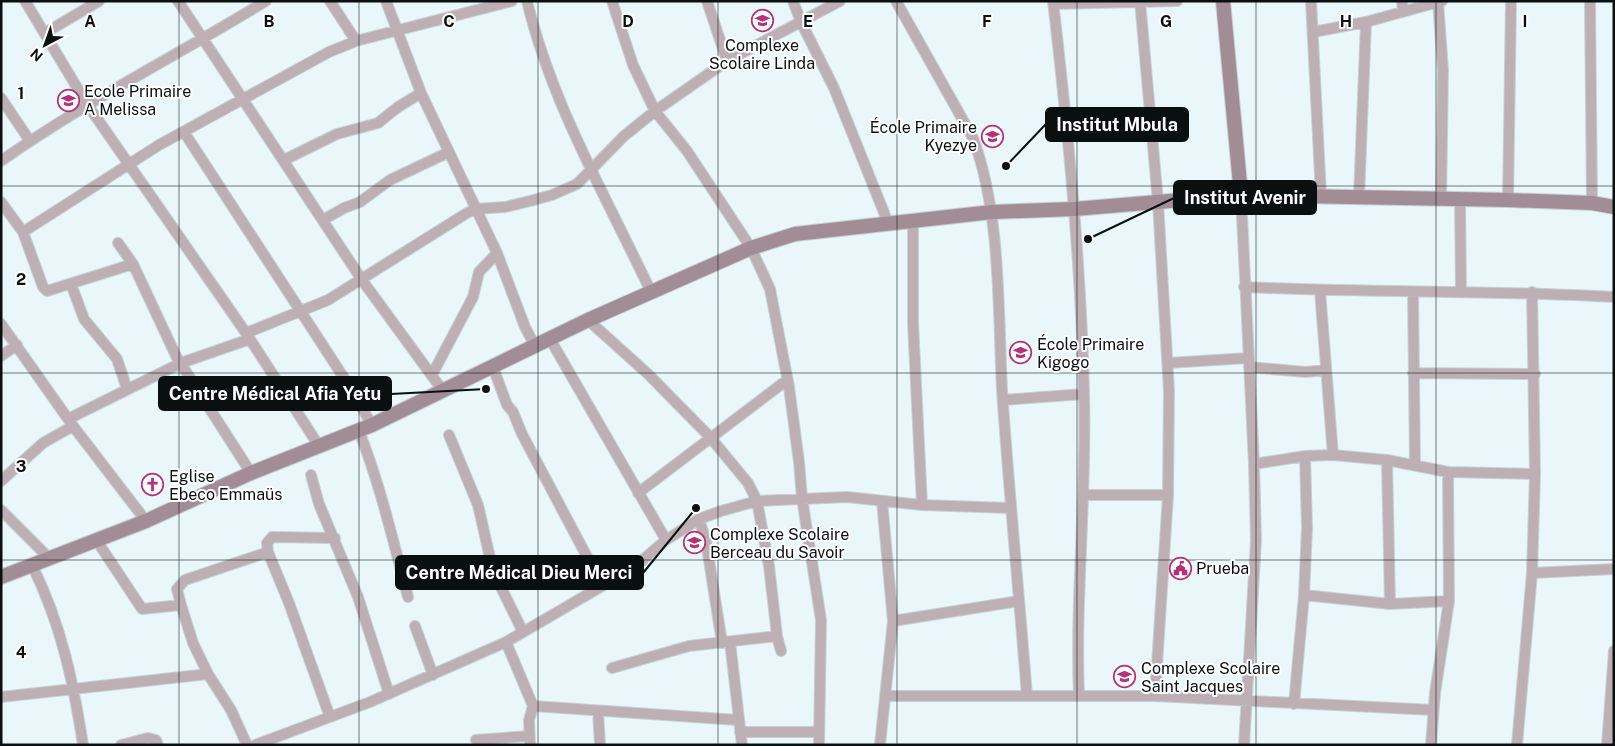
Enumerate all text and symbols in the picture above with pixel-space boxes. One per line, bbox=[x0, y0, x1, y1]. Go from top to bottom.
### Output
school or university icon: Complexe Scolaire Linda bbox=[750, 9, 774, 33]
text: A bbox=[84, 12, 96, 31]
text: B bbox=[264, 12, 275, 31]
text: C bbox=[443, 12, 455, 31]
text: D bbox=[622, 12, 634, 31]
text: E bbox=[803, 12, 813, 31]
text: F bbox=[982, 12, 992, 31]
text: G bbox=[1160, 12, 1172, 31]
text: H bbox=[1340, 12, 1352, 31]
text: I bbox=[1523, 12, 1527, 31]
north arrow bbox=[20, 20, 70, 70]
place label: Complexe Scolaire Linda bbox=[709, 36, 815, 73]
text: N bbox=[27, 45, 46, 64]
place label: Ecole Primaire A Melissa bbox=[84, 82, 191, 119]
text: 1 bbox=[18, 84, 24, 103]
school or university icon: Ecole Primaire A Melissa bbox=[56, 88, 80, 112]
callout: Institut Mbula bbox=[1046, 108, 1188, 141]
text: Institut Mbula bbox=[1056, 114, 1178, 135]
place label: École Primaire Kyezye bbox=[870, 117, 977, 155]
school or university icon: École Primaire Kyezye bbox=[981, 124, 1005, 148]
callout: Institut Avenir bbox=[1174, 181, 1316, 214]
text: Institut Avenir bbox=[1184, 187, 1306, 208]
text: 2 bbox=[16, 270, 26, 289]
place label: École Primaire Kigogo bbox=[1037, 334, 1144, 372]
school or university icon: École Primaire Kigogo bbox=[1009, 341, 1033, 365]
callout: Centre Médical Afia Yetu bbox=[159, 377, 391, 410]
text: Centre Médical Afia Yetu bbox=[169, 383, 381, 404]
text: 3 bbox=[16, 457, 26, 476]
place label: Eglise Ebeco Emmaüs bbox=[169, 467, 282, 504]
church icon: Eglise Ebeco Emmaüs bbox=[141, 473, 165, 497]
place label: Complexe Scolaire Berceau du Savoir bbox=[710, 525, 849, 562]
school or university icon: Complexe Scolaire Berceau du Savoir bbox=[682, 531, 706, 555]
callout: Centre Médical Dieu Merci bbox=[396, 556, 643, 589]
public building icon: Prueba bbox=[1168, 556, 1192, 580]
place label: Prueba bbox=[1196, 559, 1249, 578]
text: Centre Médical Dieu Merci bbox=[406, 562, 632, 583]
text: 4 bbox=[16, 643, 27, 662]
place label: Complexe Scolaire Saint Jacques bbox=[1141, 659, 1280, 696]
school or university icon: Complexe Scolaire Saint Jacques bbox=[1113, 665, 1137, 689]

